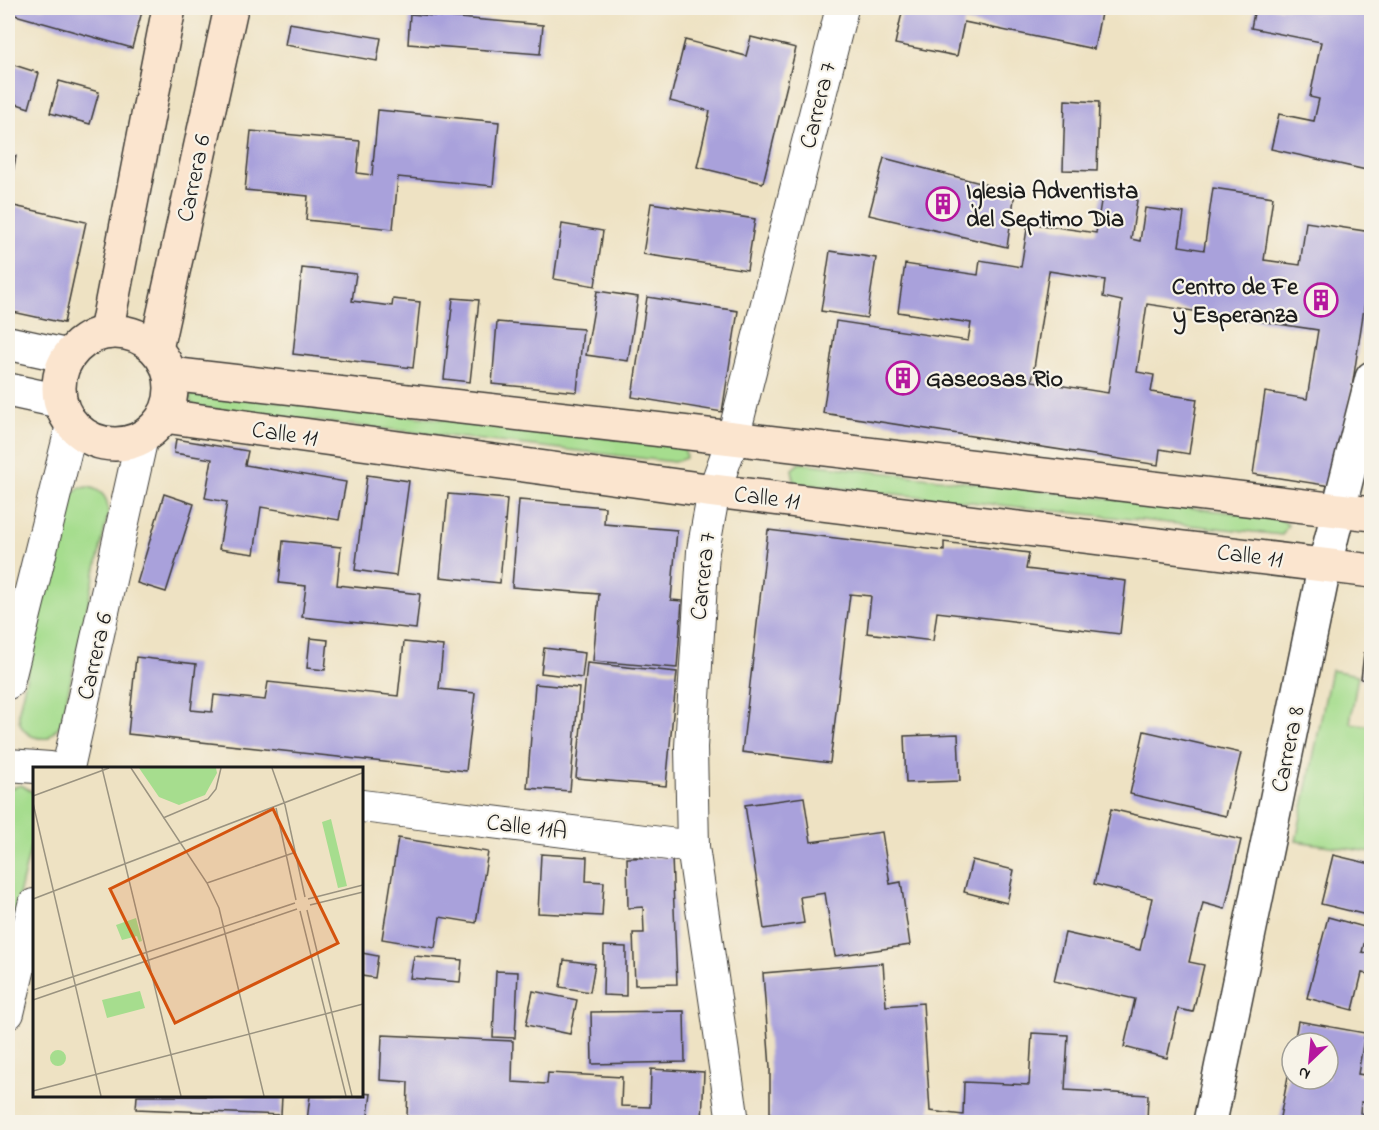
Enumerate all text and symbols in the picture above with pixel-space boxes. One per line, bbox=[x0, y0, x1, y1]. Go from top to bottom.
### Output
street label: Carrera 7 bbox=[792, 59, 847, 153]
street label: Carrera 6 bbox=[169, 131, 222, 226]
place label: Iglesia Adventista del Septimo Dia bbox=[966, 175, 1138, 238]
building icon: Iglesia Adventista del Septimo Dia bbox=[925, 186, 961, 222]
place label: Centro de Fe y Esperanza bbox=[1172, 271, 1299, 335]
building icon: Centro de Fe y Esperanza bbox=[1303, 282, 1339, 318]
building icon: Gaseosas Rio bbox=[885, 360, 921, 396]
place label: Gaseosas Rio bbox=[926, 363, 1063, 398]
street label: Calle 11 bbox=[249, 414, 320, 457]
street label: Calle 11 bbox=[732, 478, 802, 521]
street label: Carrera 7 bbox=[682, 531, 727, 622]
street label: Calle 11 bbox=[1215, 536, 1285, 579]
street label: Carrera 6 bbox=[69, 609, 124, 704]
street label: Carrera 8 bbox=[1263, 703, 1316, 796]
inset map bbox=[33, 767, 363, 1097]
street label: Calle 11A bbox=[484, 806, 569, 851]
north arrow bbox=[1280, 1031, 1340, 1091]
text: N bbox=[1294, 1059, 1314, 1086]

